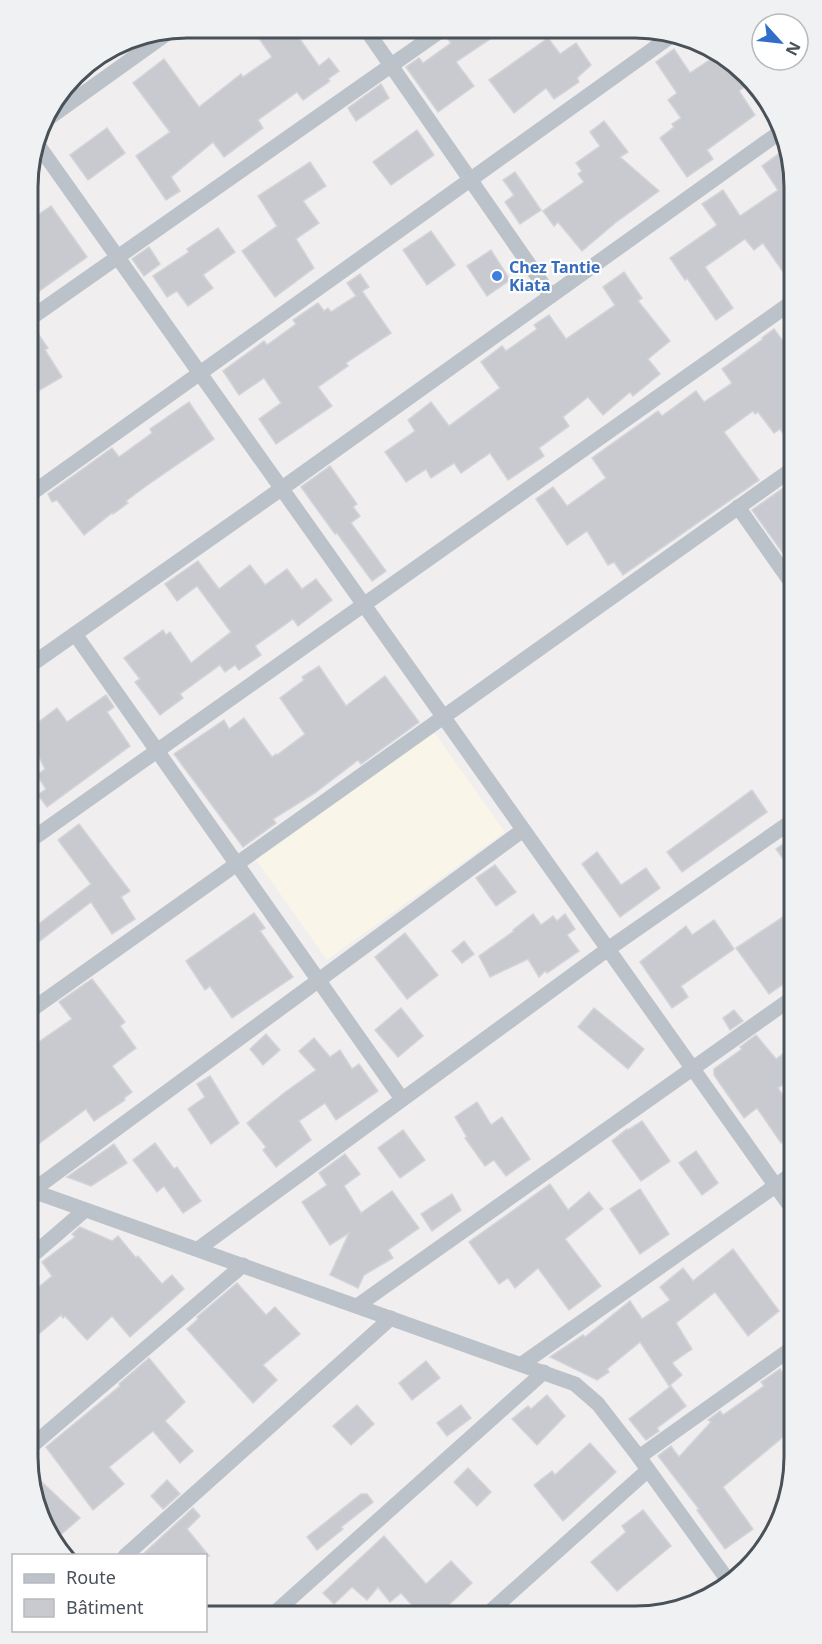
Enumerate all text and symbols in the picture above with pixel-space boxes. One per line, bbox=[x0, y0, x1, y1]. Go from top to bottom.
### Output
north arrow bbox=[750, 12, 810, 72]
text: N bbox=[781, 38, 806, 60]
place label: Chez Tantie Kiata bbox=[509, 256, 600, 296]
marker: Chez Tantie Kiata bbox=[490, 269, 504, 283]
legend bbox=[12, 1554, 207, 1632]
text: Route bbox=[66, 1565, 116, 1589]
text: Bâtiment bbox=[66, 1595, 144, 1619]

